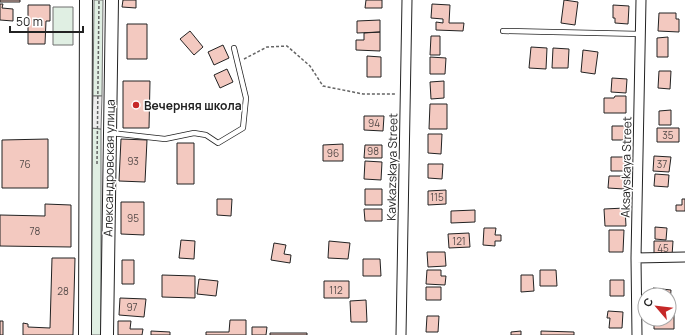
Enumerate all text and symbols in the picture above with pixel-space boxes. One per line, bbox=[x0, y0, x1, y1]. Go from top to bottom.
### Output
scale bar bbox=[10, 8, 83, 34]
text: 50 m bbox=[16, 13, 43, 30]
place label: Вечерняя школа bbox=[144, 97, 242, 114]
street label: Александровская улица bbox=[99, 99, 119, 237]
marker: Вечерняя школа bbox=[131, 100, 141, 110]
street label: Kavkazskaya Street bbox=[383, 113, 401, 221]
house number: 94 bbox=[368, 116, 380, 130]
street label: Aksayskaya Street bbox=[617, 116, 635, 218]
house number: 35 bbox=[662, 128, 674, 142]
house number: 98 bbox=[367, 144, 379, 158]
house number: 96 bbox=[327, 146, 339, 160]
house number: 93 bbox=[127, 154, 139, 168]
house number: 76 bbox=[19, 157, 31, 171]
house number: 37 bbox=[657, 157, 667, 171]
house number: 115 bbox=[430, 190, 444, 204]
house number: 95 bbox=[127, 211, 139, 225]
house number: 78 bbox=[30, 224, 41, 238]
house number: 121 bbox=[452, 234, 466, 248]
house number: 45 bbox=[657, 241, 669, 255]
house number: 112 bbox=[329, 283, 343, 297]
house number: 28 bbox=[57, 284, 69, 298]
north arrow bbox=[637, 287, 677, 327]
text: С bbox=[639, 295, 656, 309]
house number: 97 bbox=[126, 300, 138, 314]

